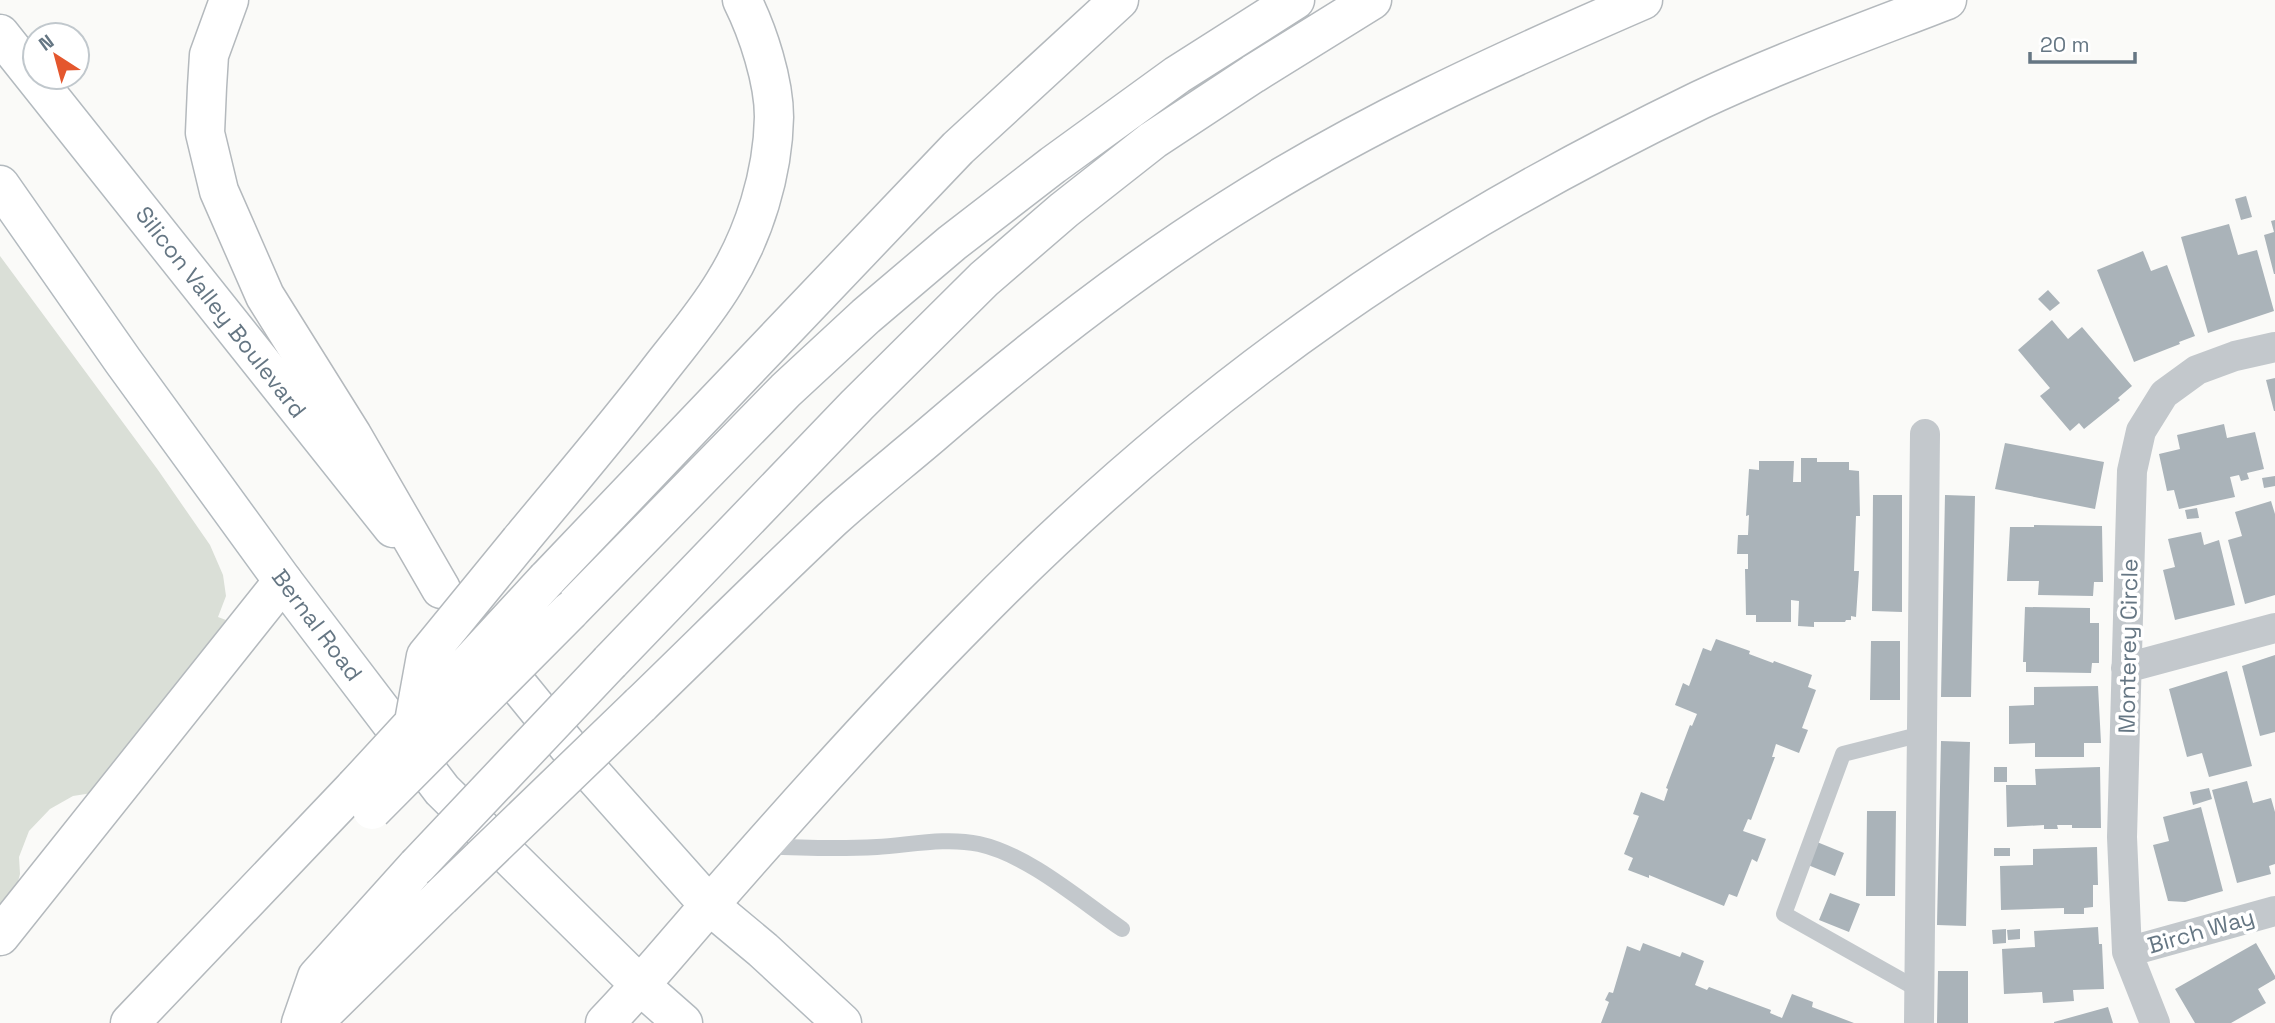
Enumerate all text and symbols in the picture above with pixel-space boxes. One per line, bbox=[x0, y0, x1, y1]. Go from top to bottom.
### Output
north arrow bbox=[21, 21, 91, 91]
scale bar bbox=[2030, 21, 2135, 65]
text: N bbox=[34, 29, 59, 57]
text: 20 m bbox=[2040, 31, 2090, 58]
street label: Silicon Valley Boulevard bbox=[129, 200, 313, 424]
street label: Monterey Circle bbox=[2111, 558, 2145, 734]
street label: Bernal Road bbox=[265, 563, 369, 687]
street label: Birch Way bbox=[2144, 901, 2258, 961]

